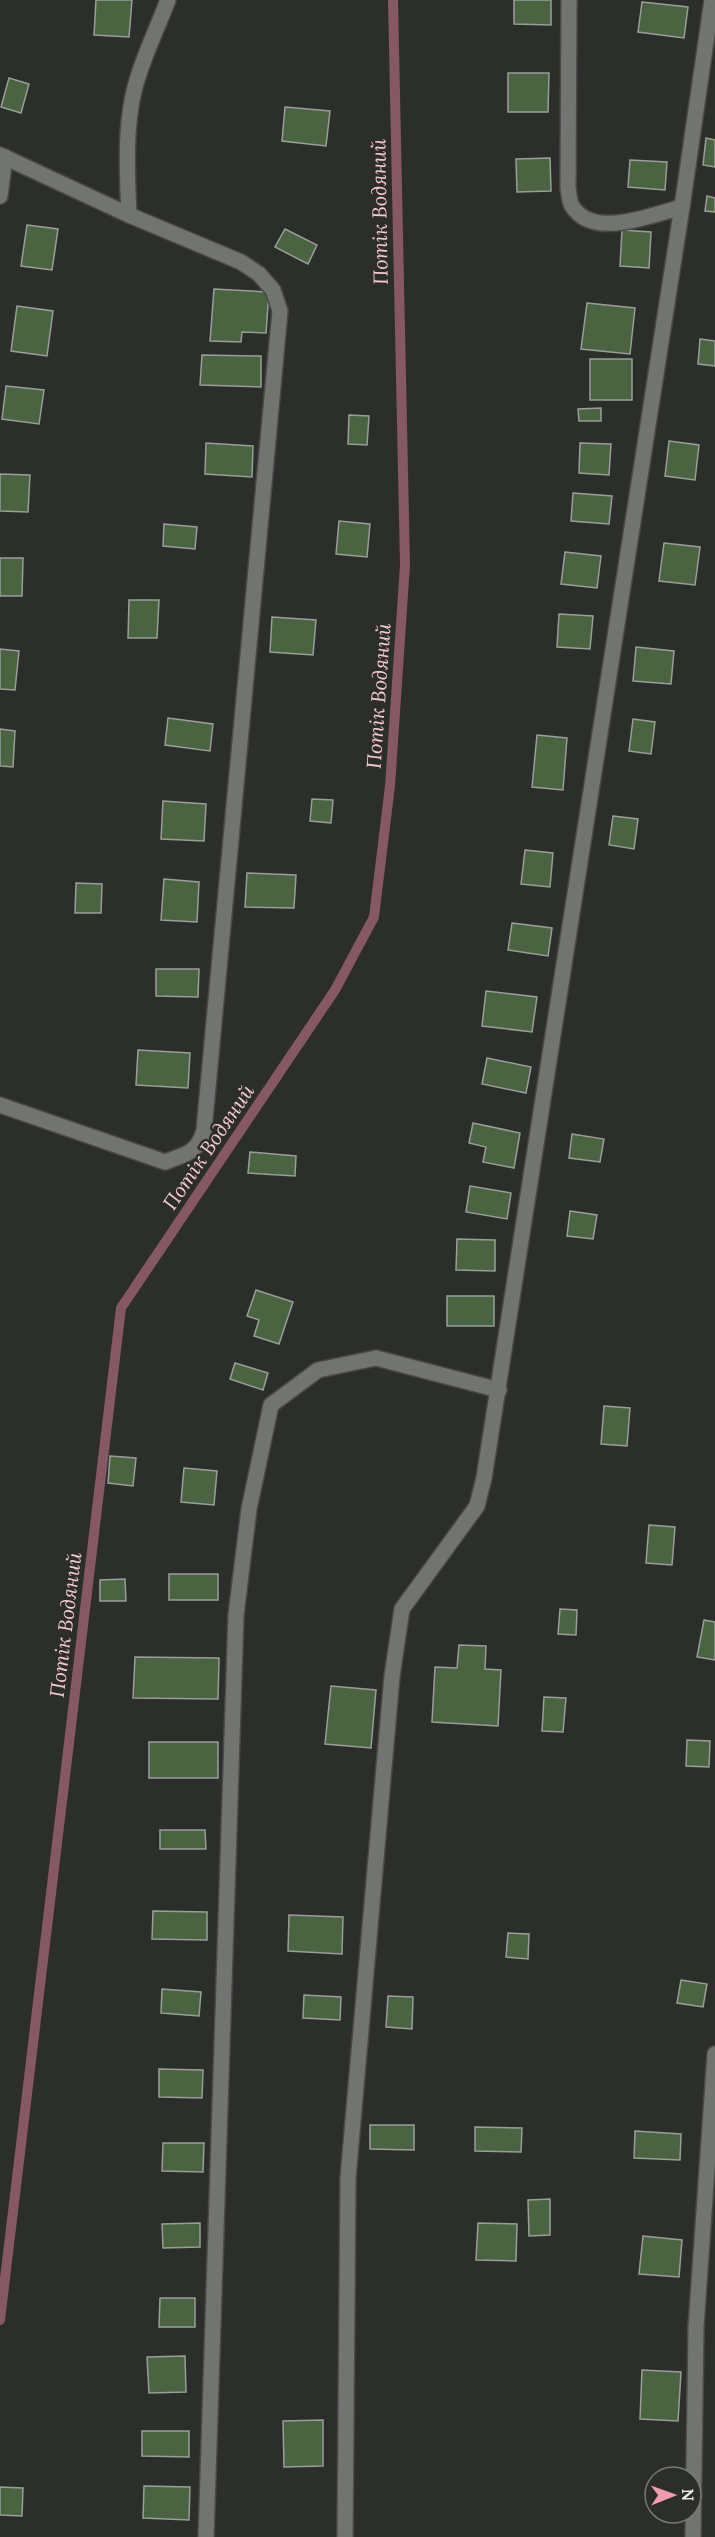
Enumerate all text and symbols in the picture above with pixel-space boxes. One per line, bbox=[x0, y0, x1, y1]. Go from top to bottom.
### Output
water label: Потік Водяний bbox=[365, 139, 393, 285]
water label: Потік Водяний bbox=[360, 622, 396, 770]
water label: Потік Водяний bbox=[157, 1079, 259, 1214]
water label: Потік Водяний bbox=[44, 1551, 86, 1699]
north arrow bbox=[643, 2465, 703, 2525]
text: N bbox=[678, 2488, 698, 2501]

